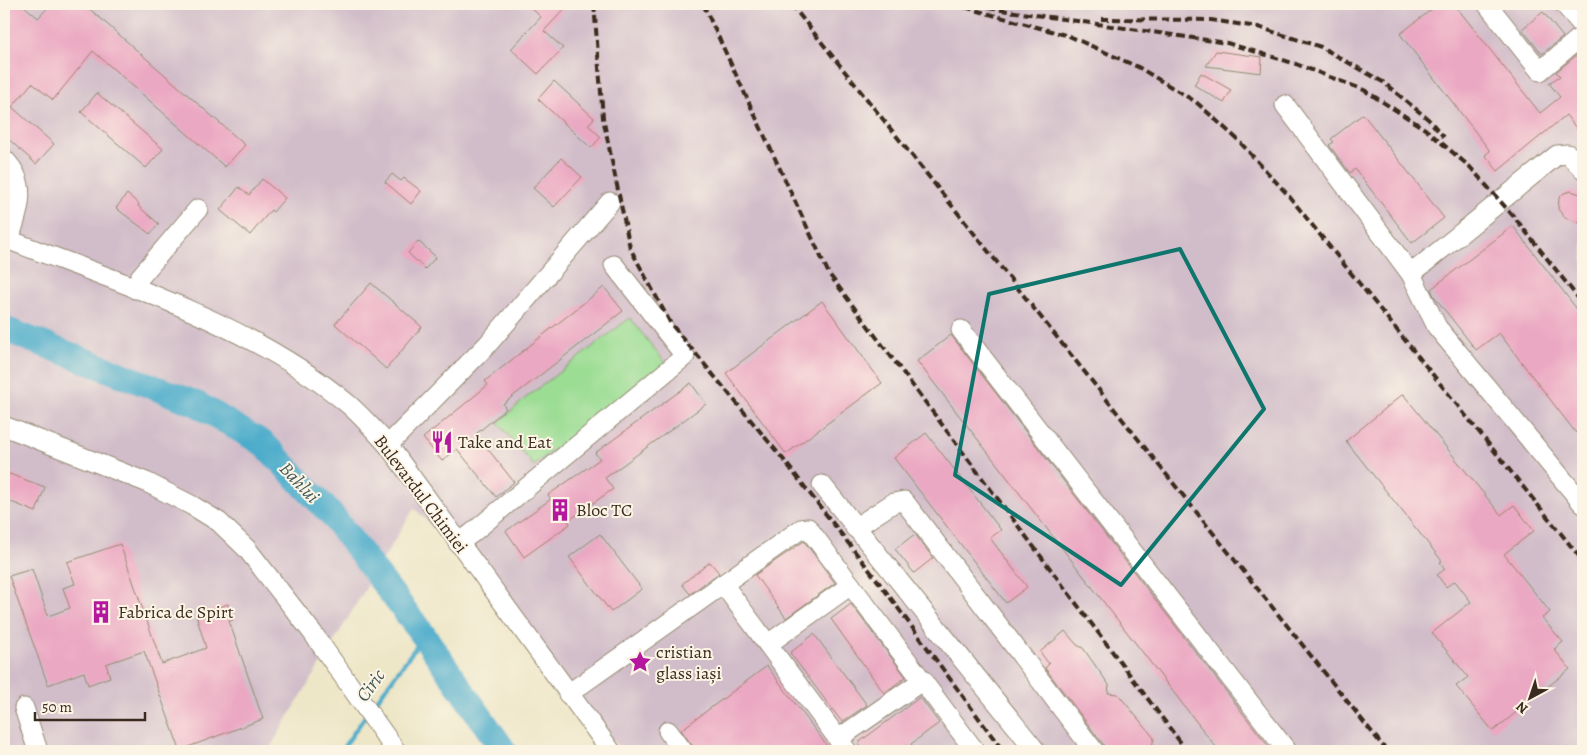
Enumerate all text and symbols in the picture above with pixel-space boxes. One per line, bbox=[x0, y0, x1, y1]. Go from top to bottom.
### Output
restaurant icon: Take and Eat bbox=[429, 429, 455, 455]
street label: Bulevardul Chimiei bbox=[369, 430, 473, 558]
place label: Take and Eat bbox=[458, 430, 552, 454]
water label: Bahlui bbox=[273, 456, 325, 509]
building icon: Bloc TC bbox=[547, 497, 573, 523]
place label: Bloc TC bbox=[576, 498, 632, 522]
building icon: Fabrica de Spirt bbox=[88, 599, 114, 625]
place label: Fabrica de Spirt bbox=[118, 600, 234, 624]
place label: cristian glass iași bbox=[656, 640, 722, 685]
place icon: cristian glass iași bbox=[627, 649, 653, 675]
water label: Ciric bbox=[350, 664, 392, 707]
north arrow bbox=[1504, 672, 1554, 722]
scale bar bbox=[35, 690, 145, 722]
text: 50 m bbox=[42, 697, 72, 717]
text: N bbox=[1512, 697, 1532, 718]

